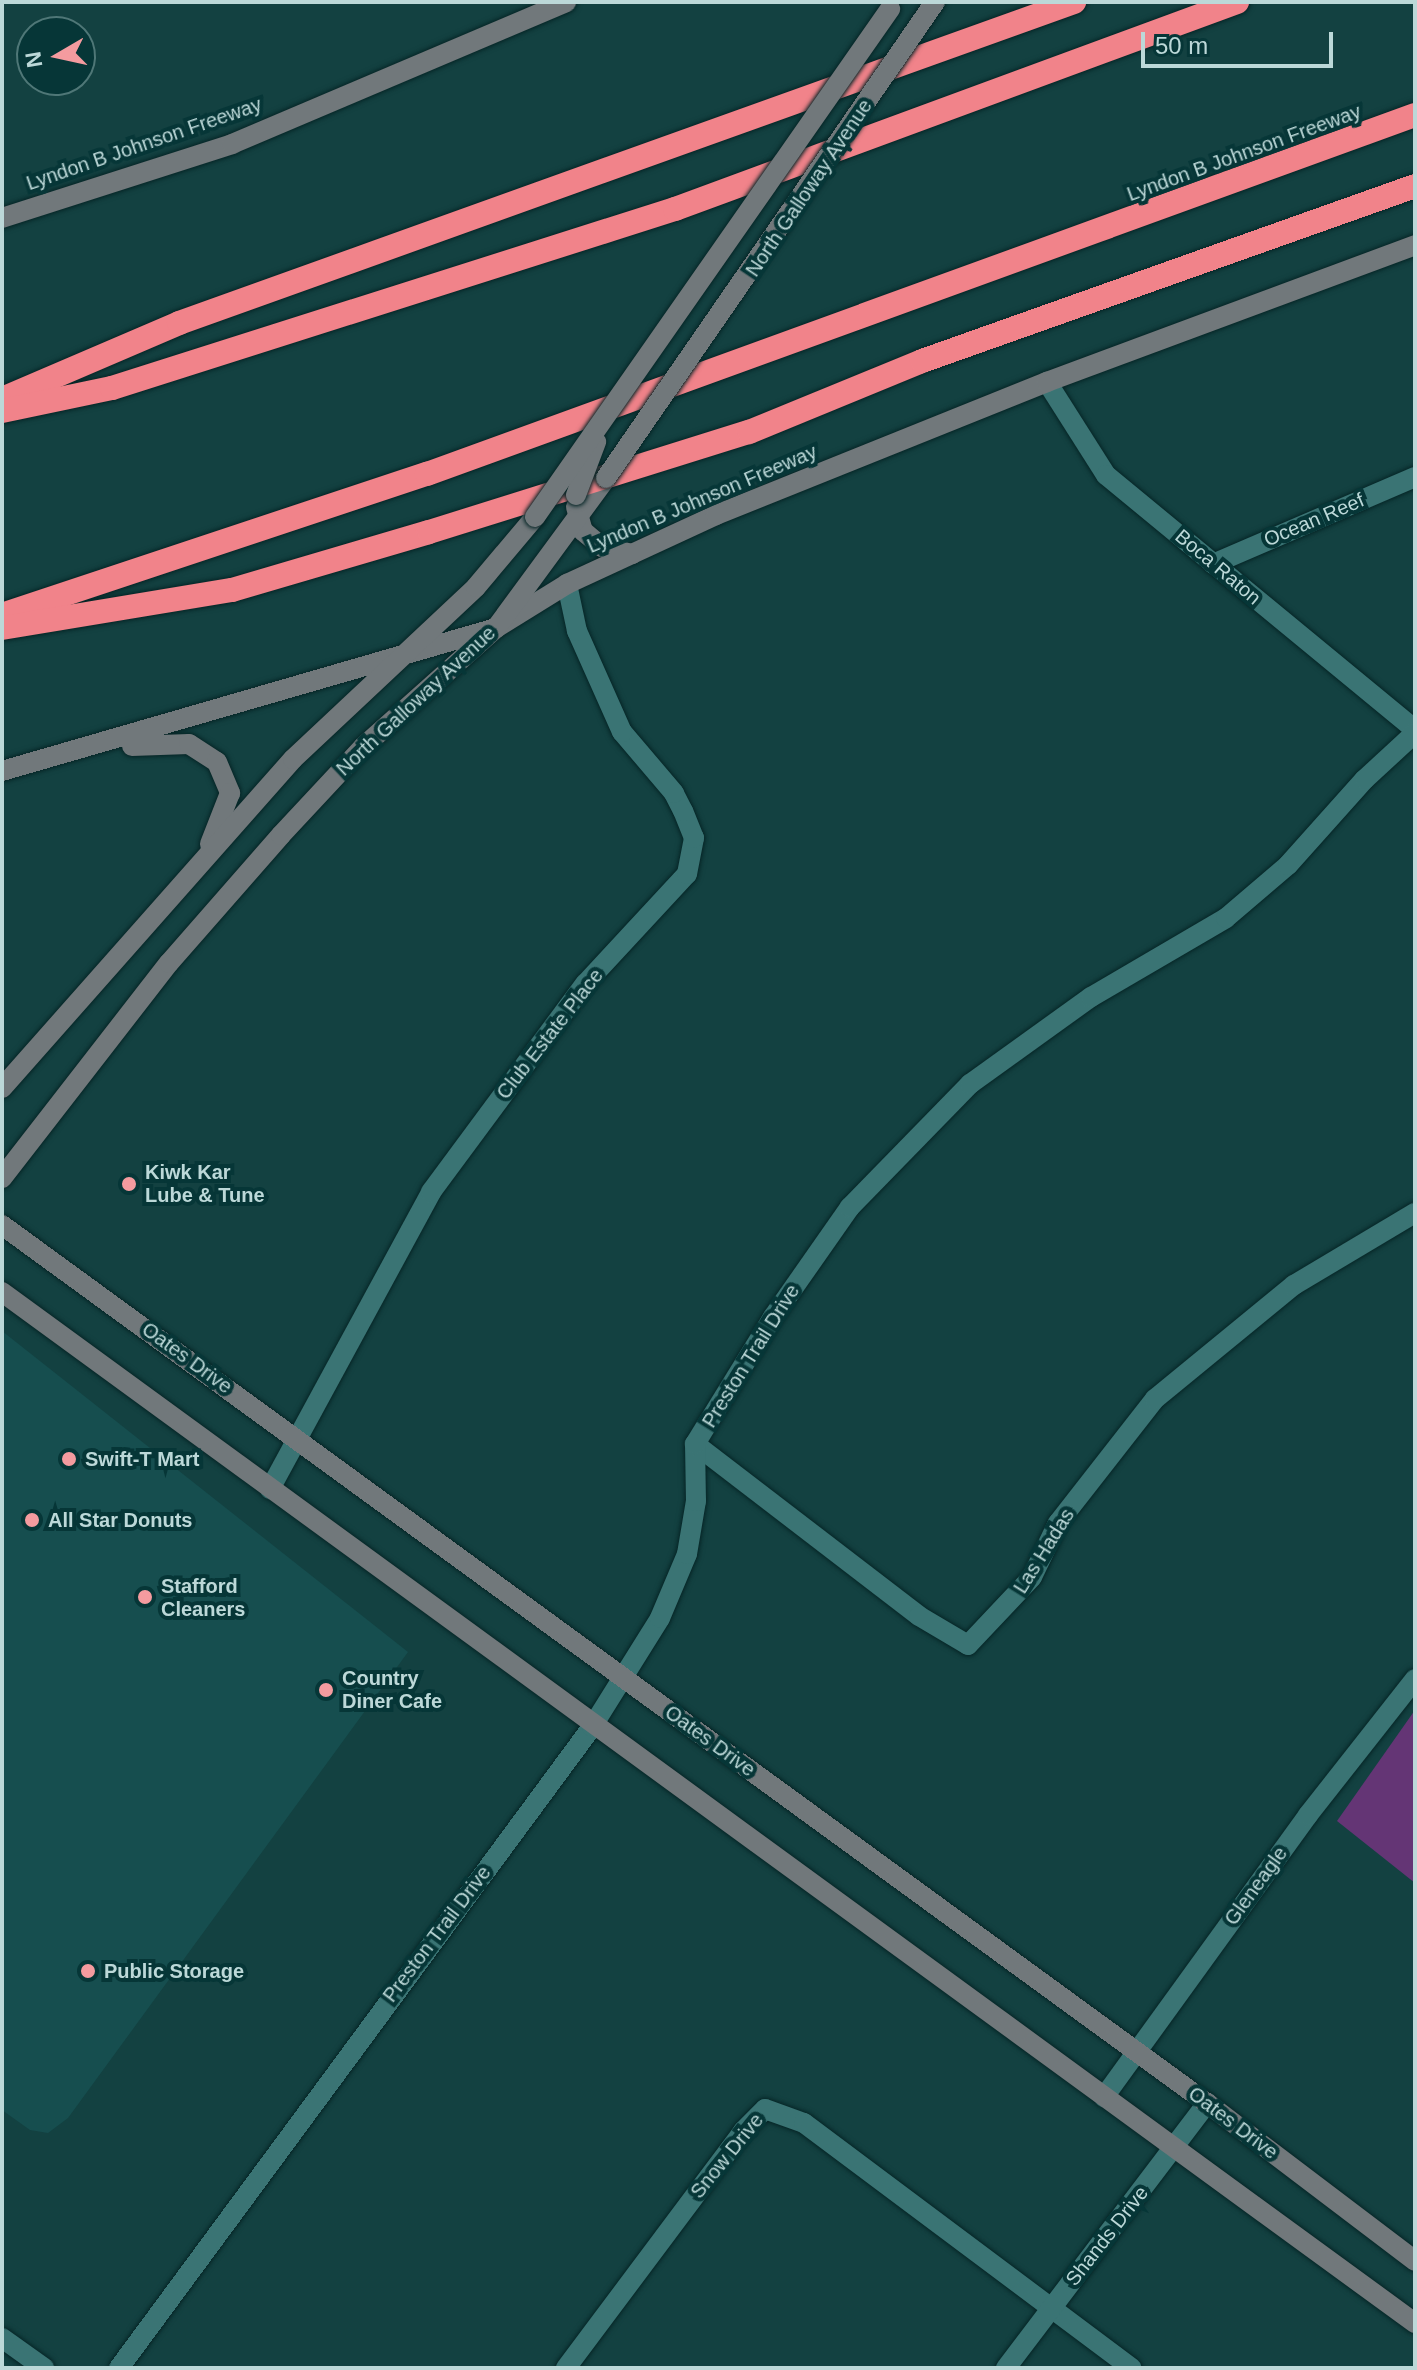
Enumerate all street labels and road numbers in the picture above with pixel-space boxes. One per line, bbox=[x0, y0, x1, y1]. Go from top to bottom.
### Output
street label: Lyndon B Johnson Freeway bbox=[23, 92, 265, 196]
street label: North Galloway Avenue bbox=[740, 94, 878, 282]
street label: Lyndon B Johnson Freeway bbox=[1124, 99, 1364, 207]
street label: Lyndon B Johnson Freeway bbox=[584, 440, 820, 558]
street label: Ocean Reef bbox=[1260, 488, 1368, 552]
street label: Boca Raton bbox=[1170, 524, 1266, 610]
street label: North Galloway Avenue bbox=[331, 621, 501, 781]
street label: Club Estate Place bbox=[492, 964, 608, 1104]
street label: Preston Trail Drive bbox=[697, 1280, 805, 1432]
street label: Oates Drive bbox=[137, 1317, 237, 1399]
street label: Las Hadas bbox=[1008, 1504, 1080, 1598]
street label: Oates Drive bbox=[660, 1700, 760, 1782]
street label: Gleneagle bbox=[1219, 1842, 1293, 1930]
street label: Preston Trail Drive bbox=[378, 1861, 496, 2007]
street label: Oates Drive bbox=[1184, 2082, 1282, 2164]
street label: Snow Drive bbox=[685, 2109, 769, 2203]
street label: Shands Drive bbox=[1061, 2181, 1153, 2291]

